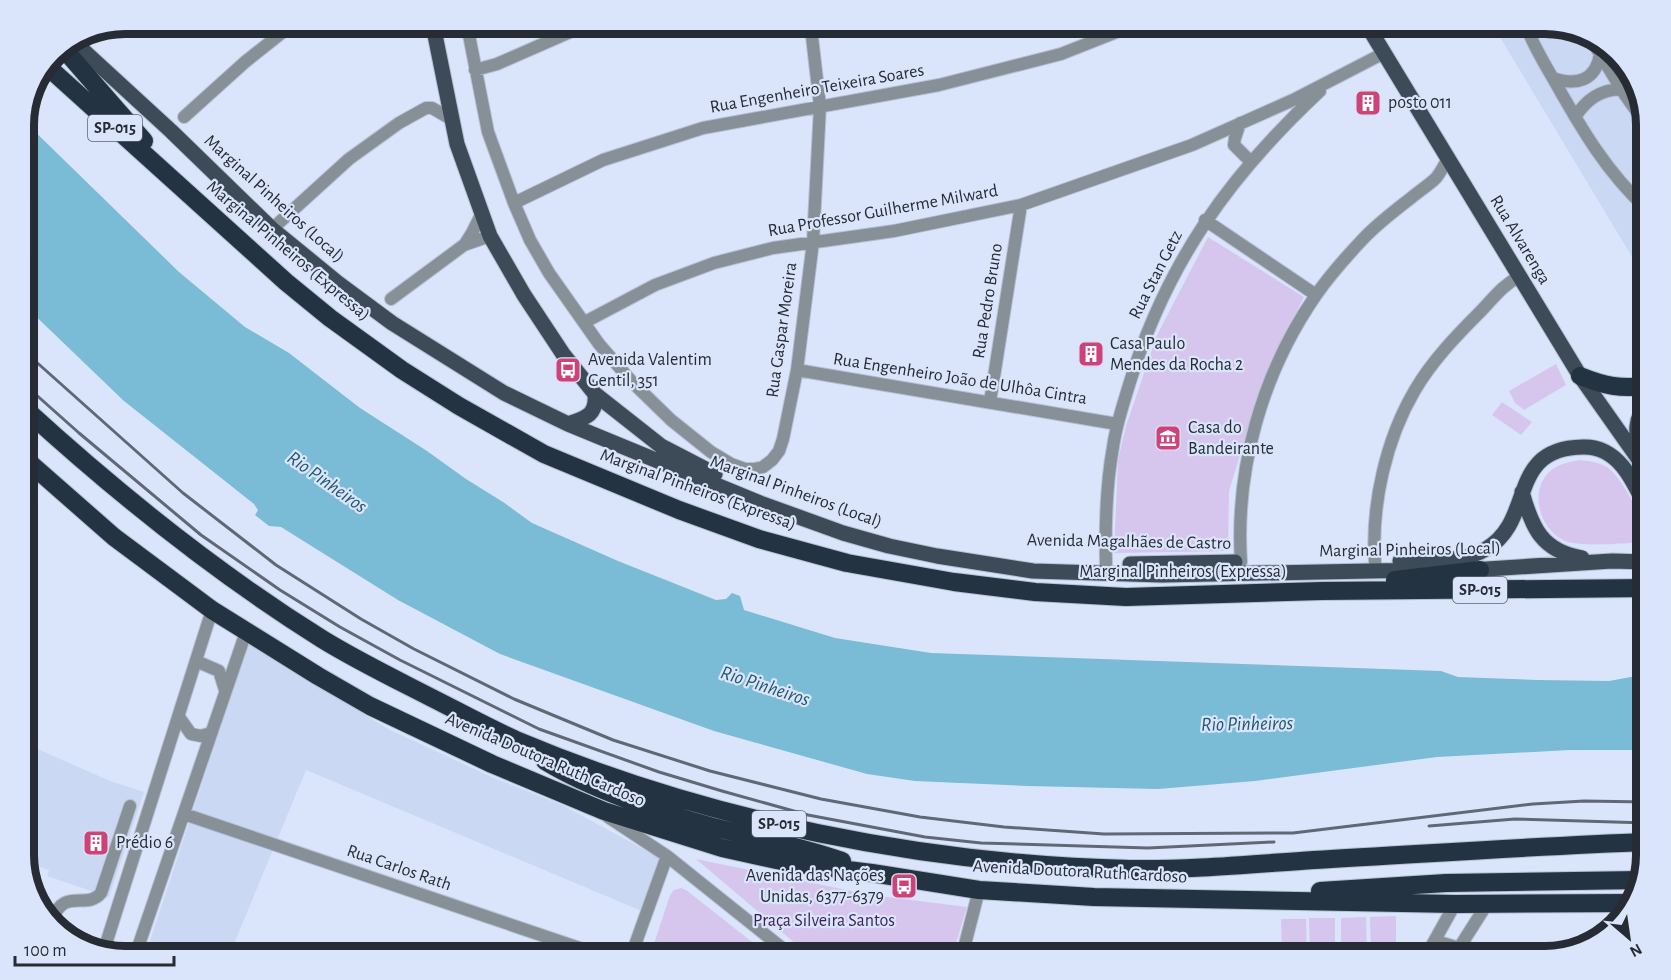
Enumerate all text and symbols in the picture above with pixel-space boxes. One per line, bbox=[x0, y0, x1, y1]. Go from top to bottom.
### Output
street label: Rua Engenheiro Teixeira Soares bbox=[709, 61, 925, 117]
building icon: posto 011 bbox=[1353, 88, 1383, 118]
place label: posto 011 bbox=[1388, 94, 1452, 112]
road number: SP-015 bbox=[88, 115, 142, 141]
street label: Marginal Pinheiros (Local) bbox=[200, 132, 348, 266]
street label: Marginal Pinheiros (Expressa) bbox=[203, 177, 373, 325]
street label: Rua Professor Guilherme Milward bbox=[767, 182, 999, 240]
street label: Rua Alvarenga bbox=[1486, 192, 1554, 288]
street label: Rua Stan Getz bbox=[1126, 228, 1186, 322]
street label: Rua Pedro Bruno bbox=[970, 242, 1006, 360]
street label: Rua Gaspar Moreira bbox=[764, 261, 800, 399]
place label: Casa Paulo Mendes da Rocha 2 bbox=[1110, 335, 1243, 374]
building icon: Casa Paulo Mendes da Rocha 2 bbox=[1076, 339, 1106, 369]
street label: Rua Engenheiro João de Ulhôa Cintra bbox=[832, 350, 1088, 408]
place label: Avenida Valentim Gentil, 351 bbox=[588, 351, 712, 390]
bus stop icon: Avenida Valentim Gentil, 351 bbox=[553, 355, 583, 385]
place label: Casa do Bandeirante bbox=[1188, 419, 1274, 458]
museum icon: Casa do Bandeirante bbox=[1153, 423, 1183, 453]
street label: Marginal Pinheiros (Expressa) bbox=[598, 446, 798, 534]
water label: Rio Pinheiros bbox=[284, 447, 371, 517]
street label: Marginal Pinheiros (Local) bbox=[708, 452, 884, 532]
street label: Avenida Magalhães de Castro bbox=[1027, 531, 1232, 553]
street label: Marginal Pinheiros (Local) bbox=[1319, 539, 1501, 561]
street label: Marginal Pinheiros (Expressa) bbox=[1079, 563, 1287, 581]
road number: SP-015 bbox=[1453, 577, 1507, 603]
water label: Rio Pinheiros bbox=[718, 662, 812, 710]
street label: Avenida Doutora Ruth Cardoso bbox=[443, 710, 647, 810]
water label: Rio Pinheiros bbox=[1201, 713, 1294, 735]
road number: SP-015 bbox=[752, 811, 806, 837]
building icon: Prédio 6 bbox=[81, 828, 111, 858]
place label: Prédio 6 bbox=[116, 834, 173, 852]
street label: Rua Carlos Rath bbox=[344, 842, 454, 894]
street label: Avenida Doutora Ruth Cardoso bbox=[972, 857, 1188, 887]
place label: Avenida das Nações Unidas, 6377-6379 bbox=[746, 867, 884, 906]
bus stop icon: Avenida das Nações Unidas, 6377-6379 bbox=[889, 871, 919, 901]
north arrow bbox=[1599, 908, 1659, 968]
park label: Praça Silveira Santos bbox=[753, 912, 895, 930]
scale bar bbox=[15, 929, 174, 967]
text: N bbox=[1627, 941, 1645, 960]
text: 100 m bbox=[24, 942, 67, 960]

